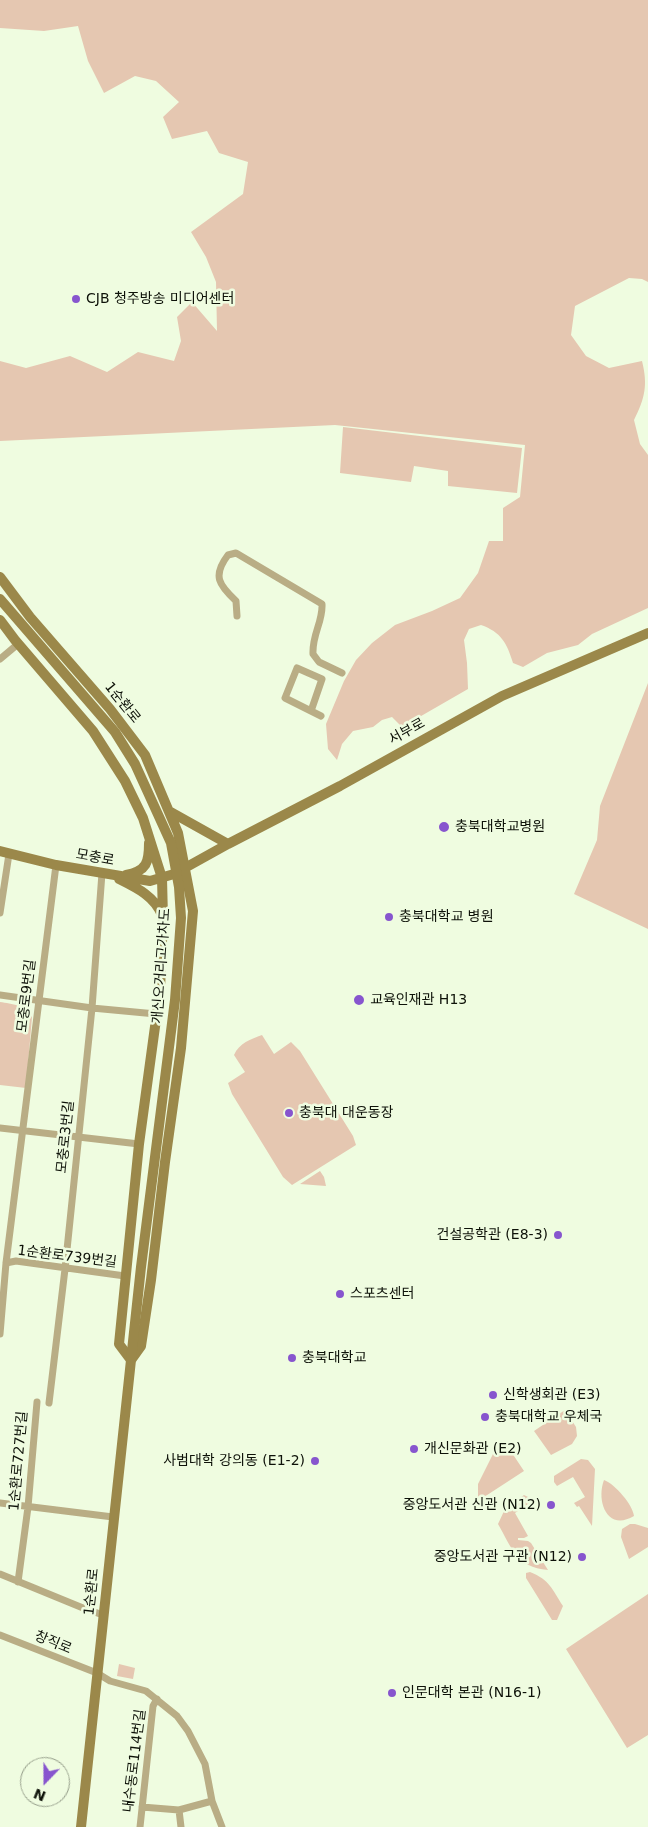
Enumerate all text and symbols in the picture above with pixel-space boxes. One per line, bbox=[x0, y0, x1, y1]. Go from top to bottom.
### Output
place label: CJB 청주방송 미디어센터 bbox=[86, 291, 234, 307]
marker: CJB 청주방송 미디어센터 bbox=[70, 293, 82, 305]
street label: 1순환로 bbox=[101, 679, 143, 727]
street label: 서부로 bbox=[386, 715, 428, 749]
place label: 충북대학교병원 bbox=[455, 819, 545, 835]
marker: 충북대학교병원 bbox=[437, 820, 451, 834]
street label: 모충로 bbox=[75, 846, 115, 870]
street label: 개신오거리고가차도 bbox=[150, 908, 174, 1024]
place label: 충북대학교 병원 bbox=[399, 909, 494, 925]
marker: 충북대학교 병원 bbox=[383, 911, 395, 923]
street label: 모충로9번길 bbox=[14, 959, 40, 1033]
place label: 교육인재관 H13 bbox=[370, 992, 467, 1008]
marker: 교육인재관 H13 bbox=[352, 993, 366, 1007]
street label: 모충로3번길 bbox=[54, 1100, 78, 1174]
place label: 충북대 대운동장 bbox=[299, 1105, 394, 1121]
marker: 충북대 대운동장 bbox=[283, 1107, 295, 1119]
place label: 건설공학관 (E8-3) bbox=[437, 1227, 548, 1243]
marker: 건설공학관 (E8-3) bbox=[552, 1229, 564, 1241]
street label: 1순환로739번길 bbox=[16, 1243, 118, 1271]
place label: 스포츠센터 bbox=[350, 1286, 414, 1302]
marker: 스포츠센터 bbox=[334, 1288, 346, 1300]
place label: 충북대학교 bbox=[302, 1350, 366, 1366]
marker: 충북대학교 bbox=[286, 1352, 298, 1364]
place label: 신학생회관 (E3) bbox=[503, 1387, 601, 1403]
marker: 신학생회관 (E3) bbox=[487, 1389, 499, 1401]
place label: 충북대학교 우체국 bbox=[495, 1409, 602, 1425]
street label: 1순환로727번길 bbox=[6, 1410, 32, 1512]
marker: 충북대학교 우체국 bbox=[479, 1411, 491, 1423]
place label: 개신문화관 (E2) bbox=[424, 1441, 522, 1457]
marker: 개신문화관 (E2) bbox=[408, 1443, 420, 1455]
place label: 사범대학 강의동 (E1-2) bbox=[163, 1453, 305, 1469]
marker: 사범대학 강의동 (E1-2) bbox=[309, 1455, 321, 1467]
place label: 중앙도서관 신관 (N12) bbox=[403, 1497, 541, 1513]
marker: 중앙도서관 신관 (N12) bbox=[545, 1499, 557, 1511]
place label: 중앙도서관 구관 (N12) bbox=[434, 1549, 572, 1565]
marker: 중앙도서관 구관 (N12) bbox=[576, 1551, 588, 1563]
street label: 1순환로 bbox=[81, 1567, 103, 1617]
street label: 창직로 bbox=[32, 1628, 74, 1658]
place label: 인문대학 본관 (N16-1) bbox=[402, 1685, 541, 1701]
marker: 인문대학 본관 (N16-1) bbox=[386, 1687, 398, 1699]
street label: 내수동로114번길 bbox=[120, 1708, 150, 1814]
north arrow bbox=[20, 1757, 70, 1807]
text: N bbox=[31, 1785, 48, 1805]

